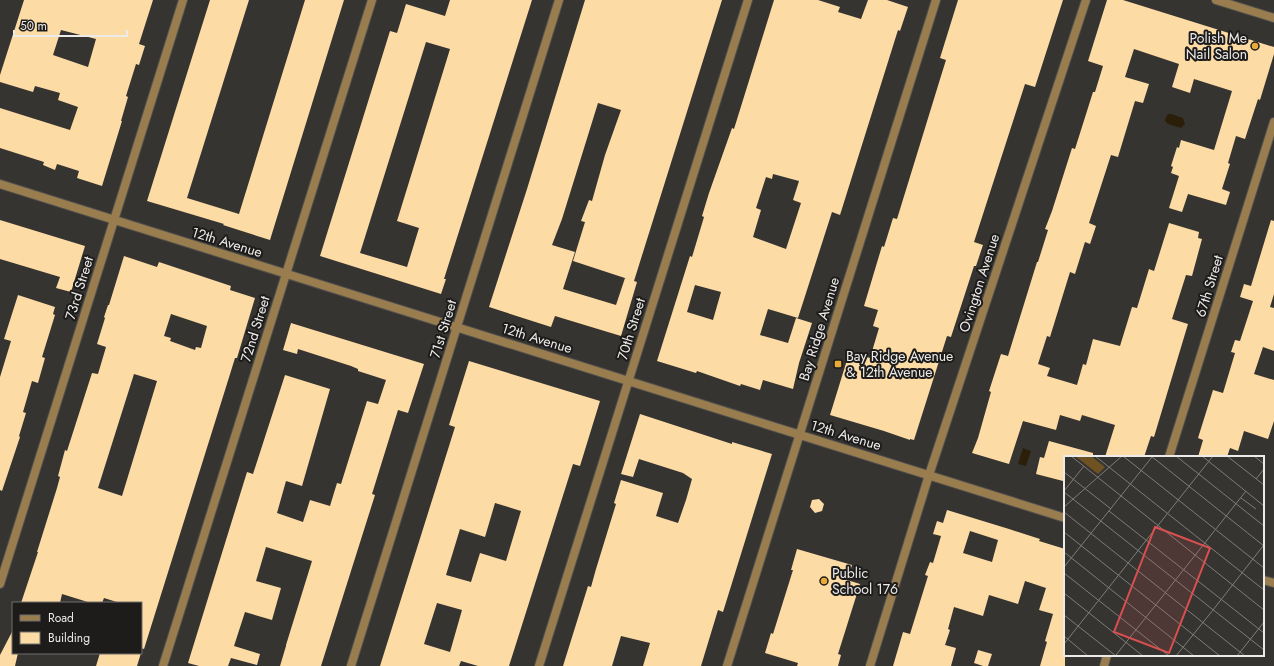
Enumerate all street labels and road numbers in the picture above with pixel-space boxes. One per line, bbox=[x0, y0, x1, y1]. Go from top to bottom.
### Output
street label: 12th Avenue bbox=[189, 222, 265, 262]
street label: Ovington Avenue bbox=[954, 231, 1004, 335]
street label: 67th Street bbox=[1190, 252, 1228, 319]
street label: 73rd Street bbox=[60, 253, 98, 322]
street label: Bay Ridge Avenue bbox=[794, 275, 844, 383]
street label: 72nd Street bbox=[235, 293, 275, 365]
street label: 70th Street bbox=[612, 295, 650, 363]
street label: 71st Street bbox=[425, 297, 462, 361]
street label: 12th Avenue bbox=[499, 318, 575, 358]
street label: 12th Avenue bbox=[808, 415, 884, 455]

